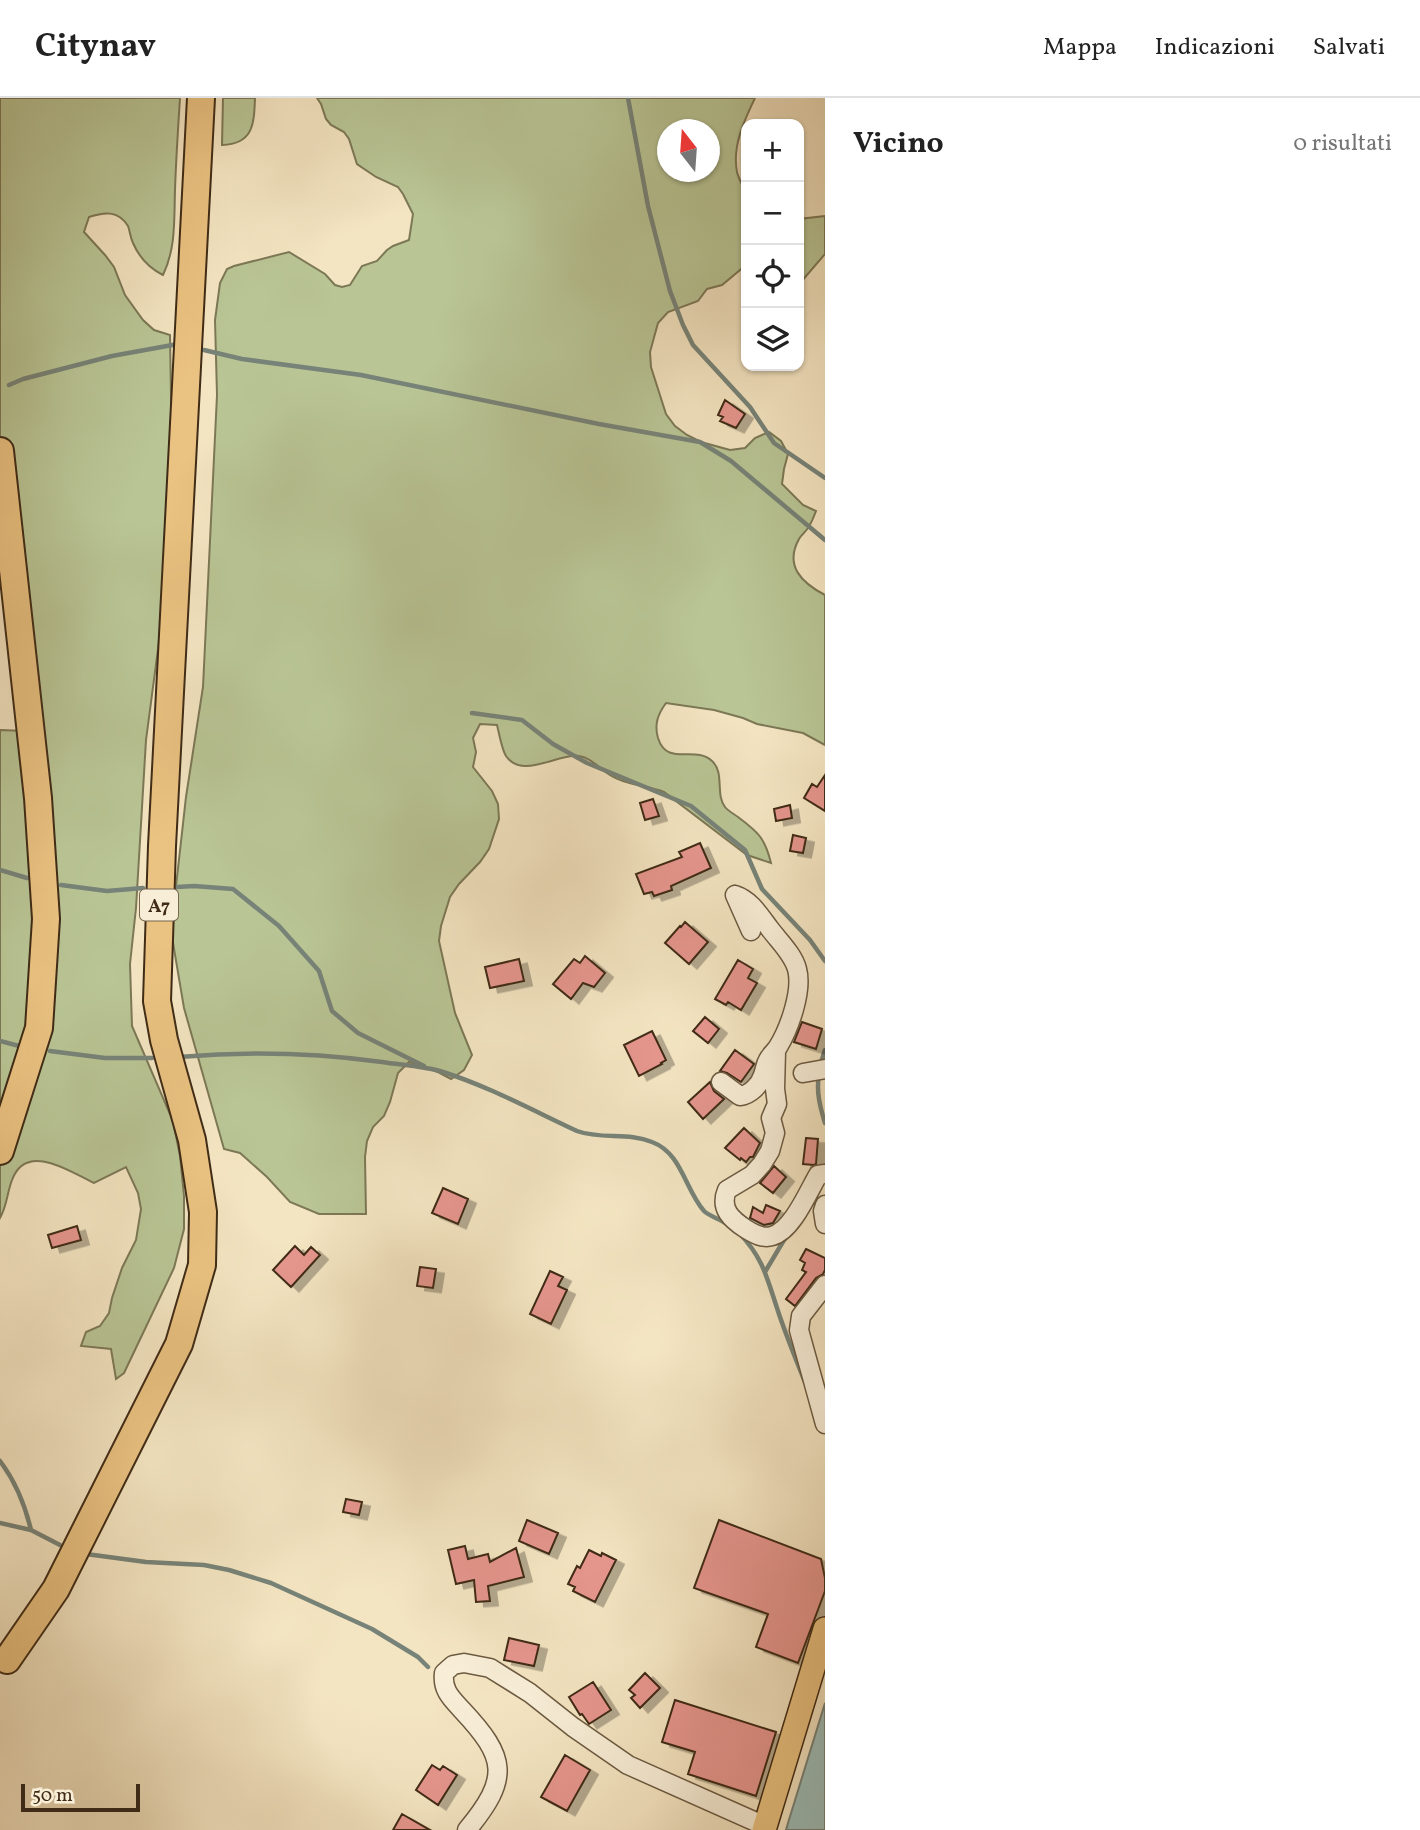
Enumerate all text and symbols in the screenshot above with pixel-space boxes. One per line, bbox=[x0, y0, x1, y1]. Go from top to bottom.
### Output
text: Citynav bbox=[35, 25, 156, 71]
text: Mappa bbox=[1043, 31, 1117, 65]
text: Indicazioni bbox=[1155, 31, 1275, 65]
text: Salvati bbox=[1313, 31, 1385, 65]
north arrow bbox=[657, 119, 720, 182]
map controls bbox=[741, 119, 804, 371]
button: + bbox=[741, 119, 804, 182]
text: Vicino bbox=[853, 123, 944, 165]
text: 0 risultati bbox=[1293, 128, 1392, 160]
button: − bbox=[741, 182, 804, 245]
button: locate bbox=[741, 245, 804, 308]
button: layers bbox=[741, 308, 804, 371]
road number: A7 bbox=[140, 890, 178, 920]
scale bar bbox=[21, 1781, 140, 1813]
text: 50 m bbox=[32, 1783, 73, 1809]

